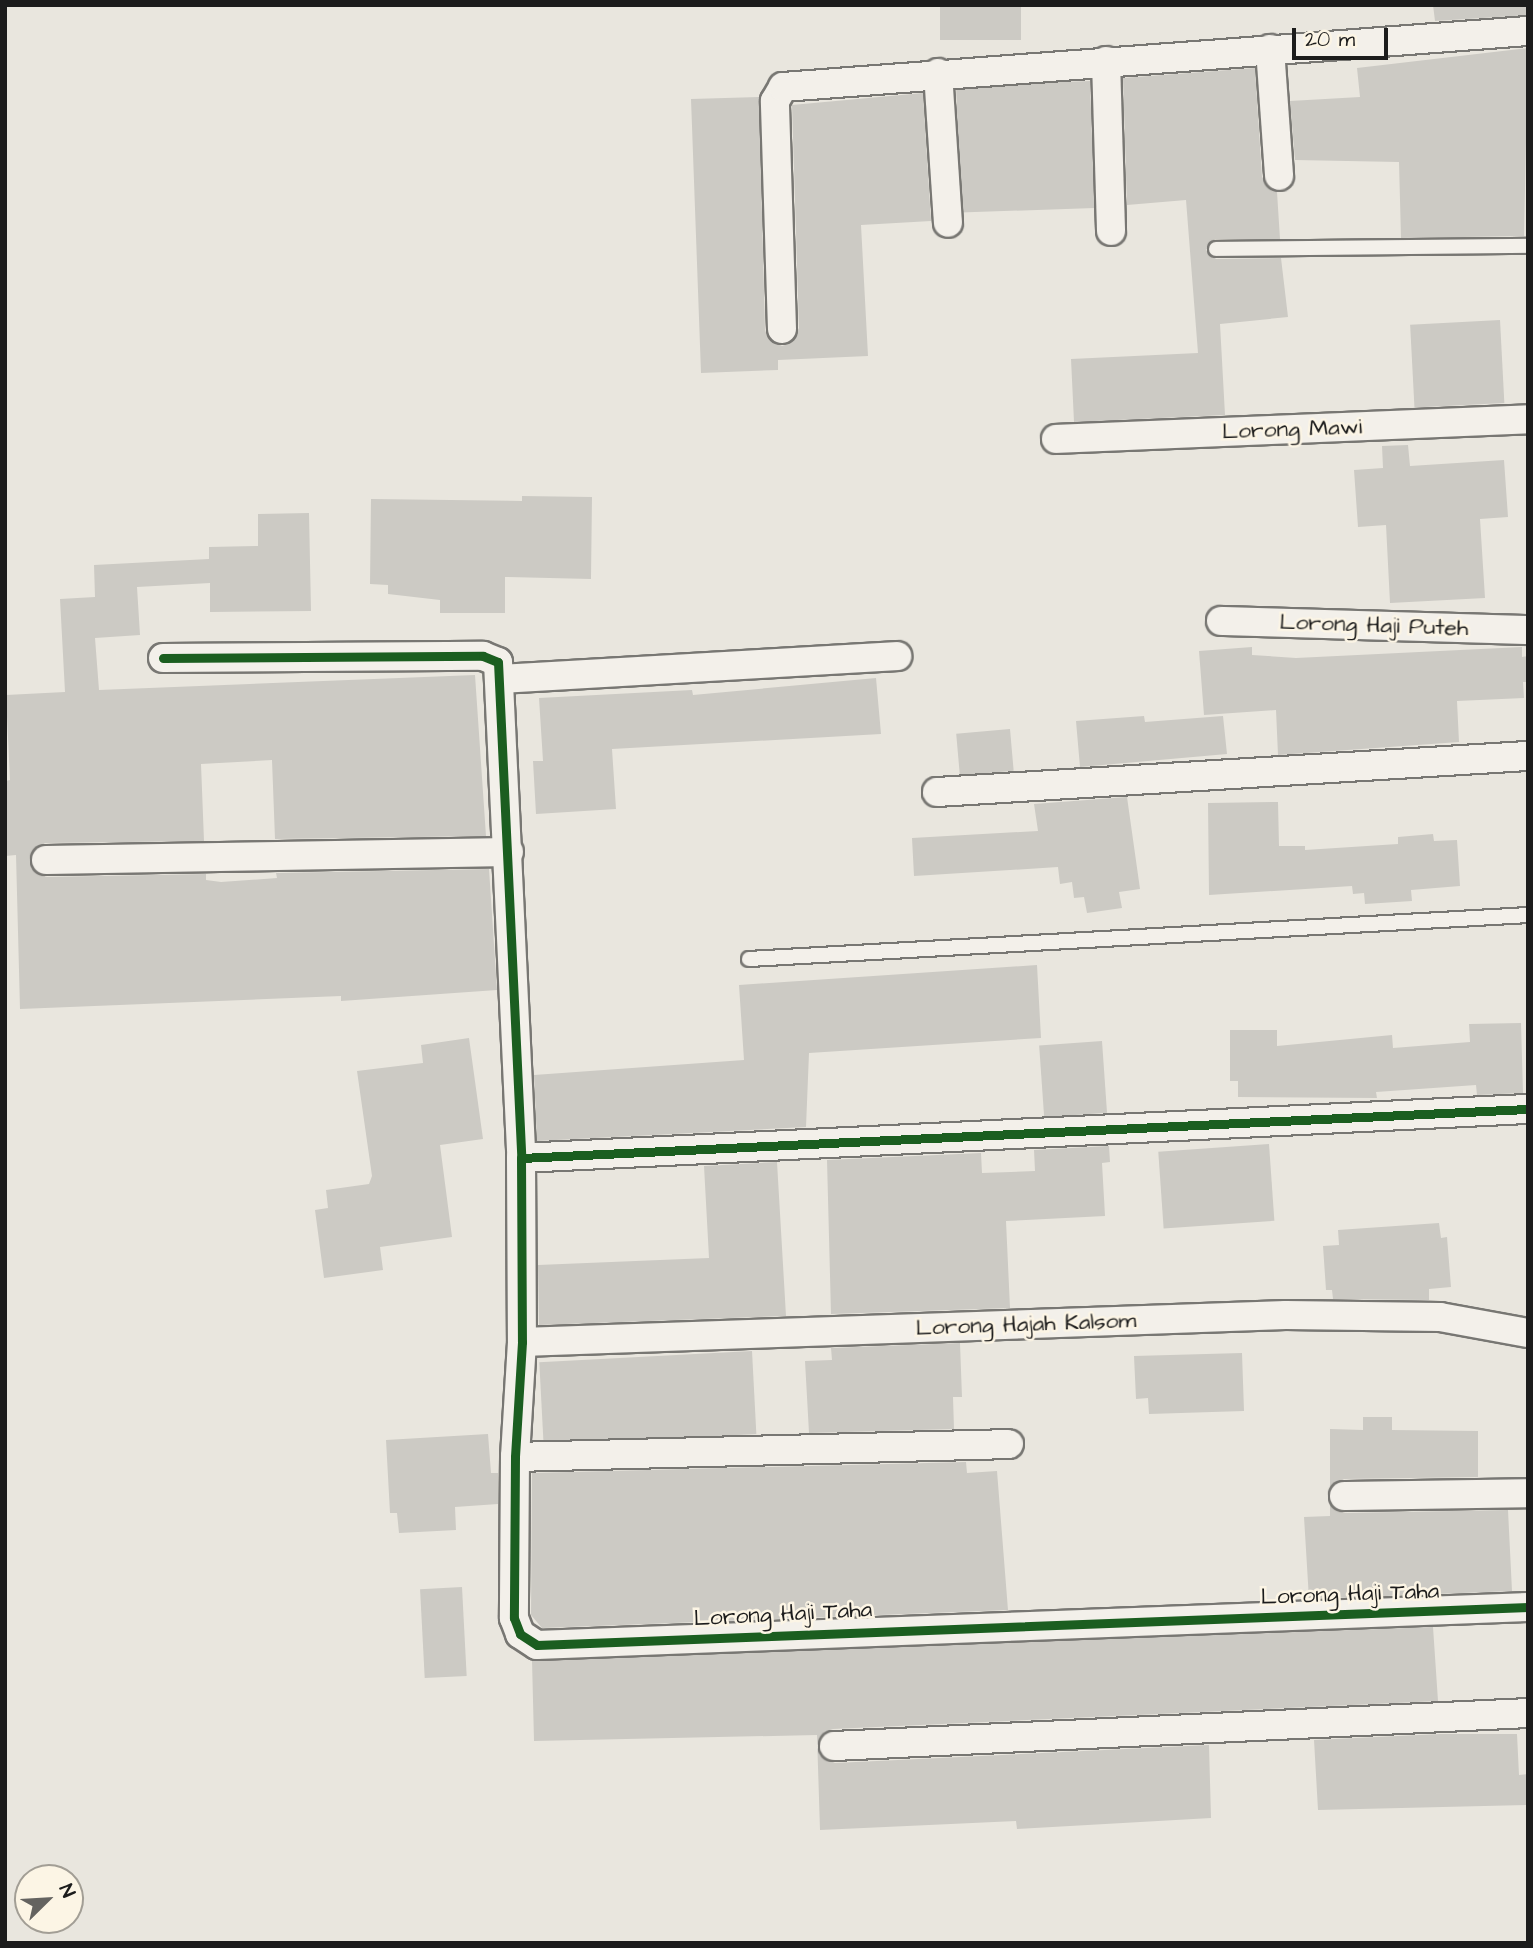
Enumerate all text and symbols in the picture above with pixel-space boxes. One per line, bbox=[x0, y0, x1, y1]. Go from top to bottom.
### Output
scale bar bbox=[1295, 14, 1391, 58]
text: 20 m bbox=[1305, 25, 1355, 54]
street label: Lorong Mawi bbox=[1222, 413, 1362, 445]
street label: Lorong Haji Puteh bbox=[1279, 608, 1469, 642]
street label: Lorong Hajah Kalsom bbox=[915, 1306, 1137, 1342]
street label: Lorong Haji Taha bbox=[1260, 1577, 1440, 1611]
street label: Lorong Haji Taha bbox=[693, 1596, 873, 1632]
north arrow bbox=[14, 1864, 84, 1934]
text: N bbox=[52, 1880, 82, 1902]

